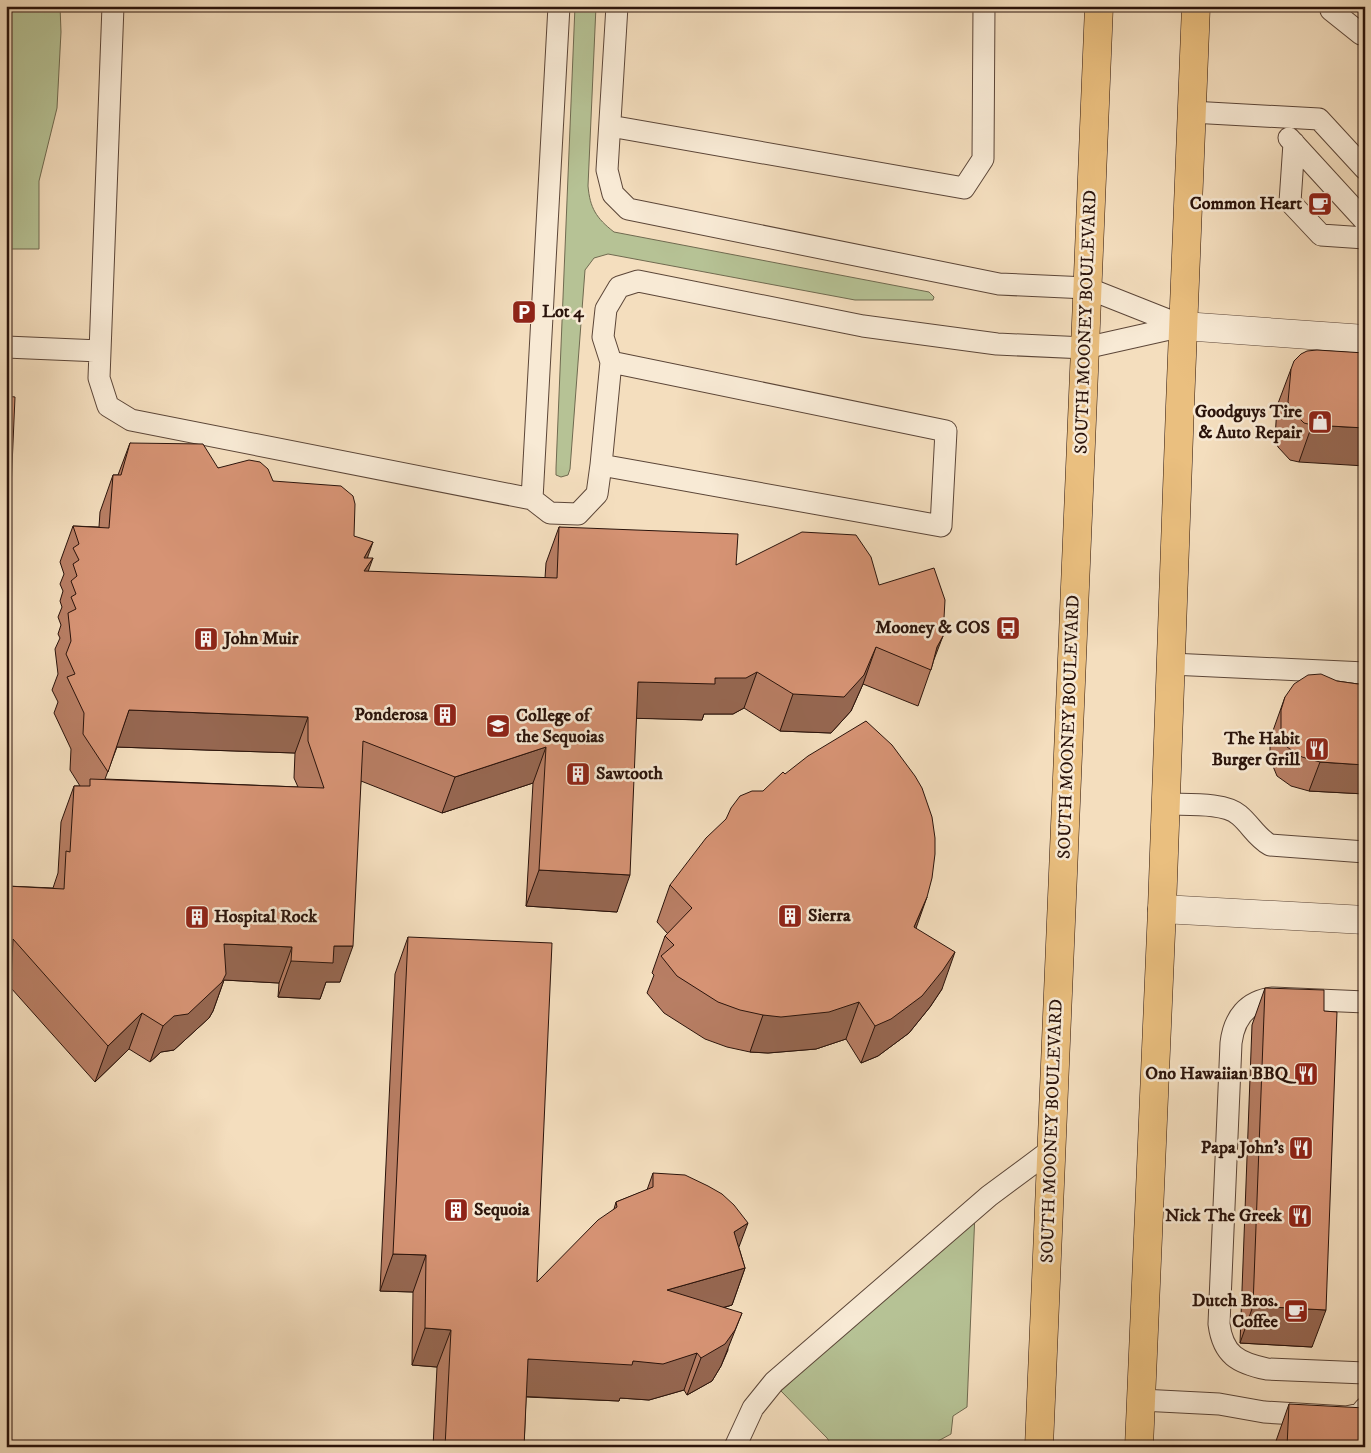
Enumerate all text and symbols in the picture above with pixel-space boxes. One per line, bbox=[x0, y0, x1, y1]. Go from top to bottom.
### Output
street label: SOUTH MOONEY BOULEVARD bbox=[1070, 190, 1102, 454]
cafe icon: Common Heart bbox=[1307, 191, 1333, 217]
place label: Common Heart bbox=[1190, 193, 1302, 215]
parking icon: Lot 4 bbox=[511, 299, 537, 325]
place label: Lot 4 bbox=[542, 301, 584, 323]
place label: Goodguys Tire & Auto Repair bbox=[1195, 401, 1303, 444]
shop icon: Goodguys Tire & Auto Repair bbox=[1307, 409, 1333, 435]
street label: SOUTH MOONEY BOULEVARD bbox=[1053, 595, 1085, 859]
bus stop icon: Mooney & COS bbox=[995, 615, 1021, 641]
place label: Mooney & COS bbox=[875, 617, 990, 639]
building icon: John Muir bbox=[193, 626, 219, 652]
place label: John Muir bbox=[222, 628, 299, 650]
building icon: Ponderosa bbox=[432, 702, 458, 728]
place label: Ponderosa bbox=[354, 704, 428, 726]
place label: College of the Sequoias bbox=[516, 705, 604, 748]
school or university icon: College of the Sequoias bbox=[485, 713, 511, 739]
place label: The Habit Burger Grill bbox=[1212, 728, 1301, 771]
restaurant icon: The Habit Burger Grill bbox=[1304, 736, 1330, 762]
building icon: Sawtooth bbox=[565, 761, 591, 787]
place label: Sawtooth bbox=[596, 763, 664, 785]
building icon: Sierra bbox=[777, 903, 803, 929]
building icon: Hospital Rock bbox=[184, 904, 210, 930]
place label: Sierra bbox=[808, 905, 851, 927]
place label: Hospital Rock bbox=[214, 906, 318, 928]
street label: SOUTH MOONEY BOULEVARD bbox=[1036, 999, 1068, 1263]
restaurant icon: Ono Hawaiian BBQ bbox=[1293, 1061, 1319, 1087]
place label: Ono Hawaiian BBQ bbox=[1145, 1063, 1297, 1085]
restaurant icon: Papa John's bbox=[1288, 1135, 1314, 1161]
place label: Papa John's bbox=[1201, 1137, 1284, 1159]
building icon: Sequoia bbox=[443, 1197, 469, 1223]
place label: Sequoia bbox=[474, 1199, 530, 1221]
restaurant icon: Nick The Greek bbox=[1287, 1203, 1313, 1229]
place label: Nick The Greek bbox=[1165, 1205, 1283, 1227]
place label: Dutch Bros. Coffee bbox=[1192, 1290, 1279, 1333]
cafe icon: Dutch Bros. Coffee bbox=[1283, 1298, 1309, 1324]

